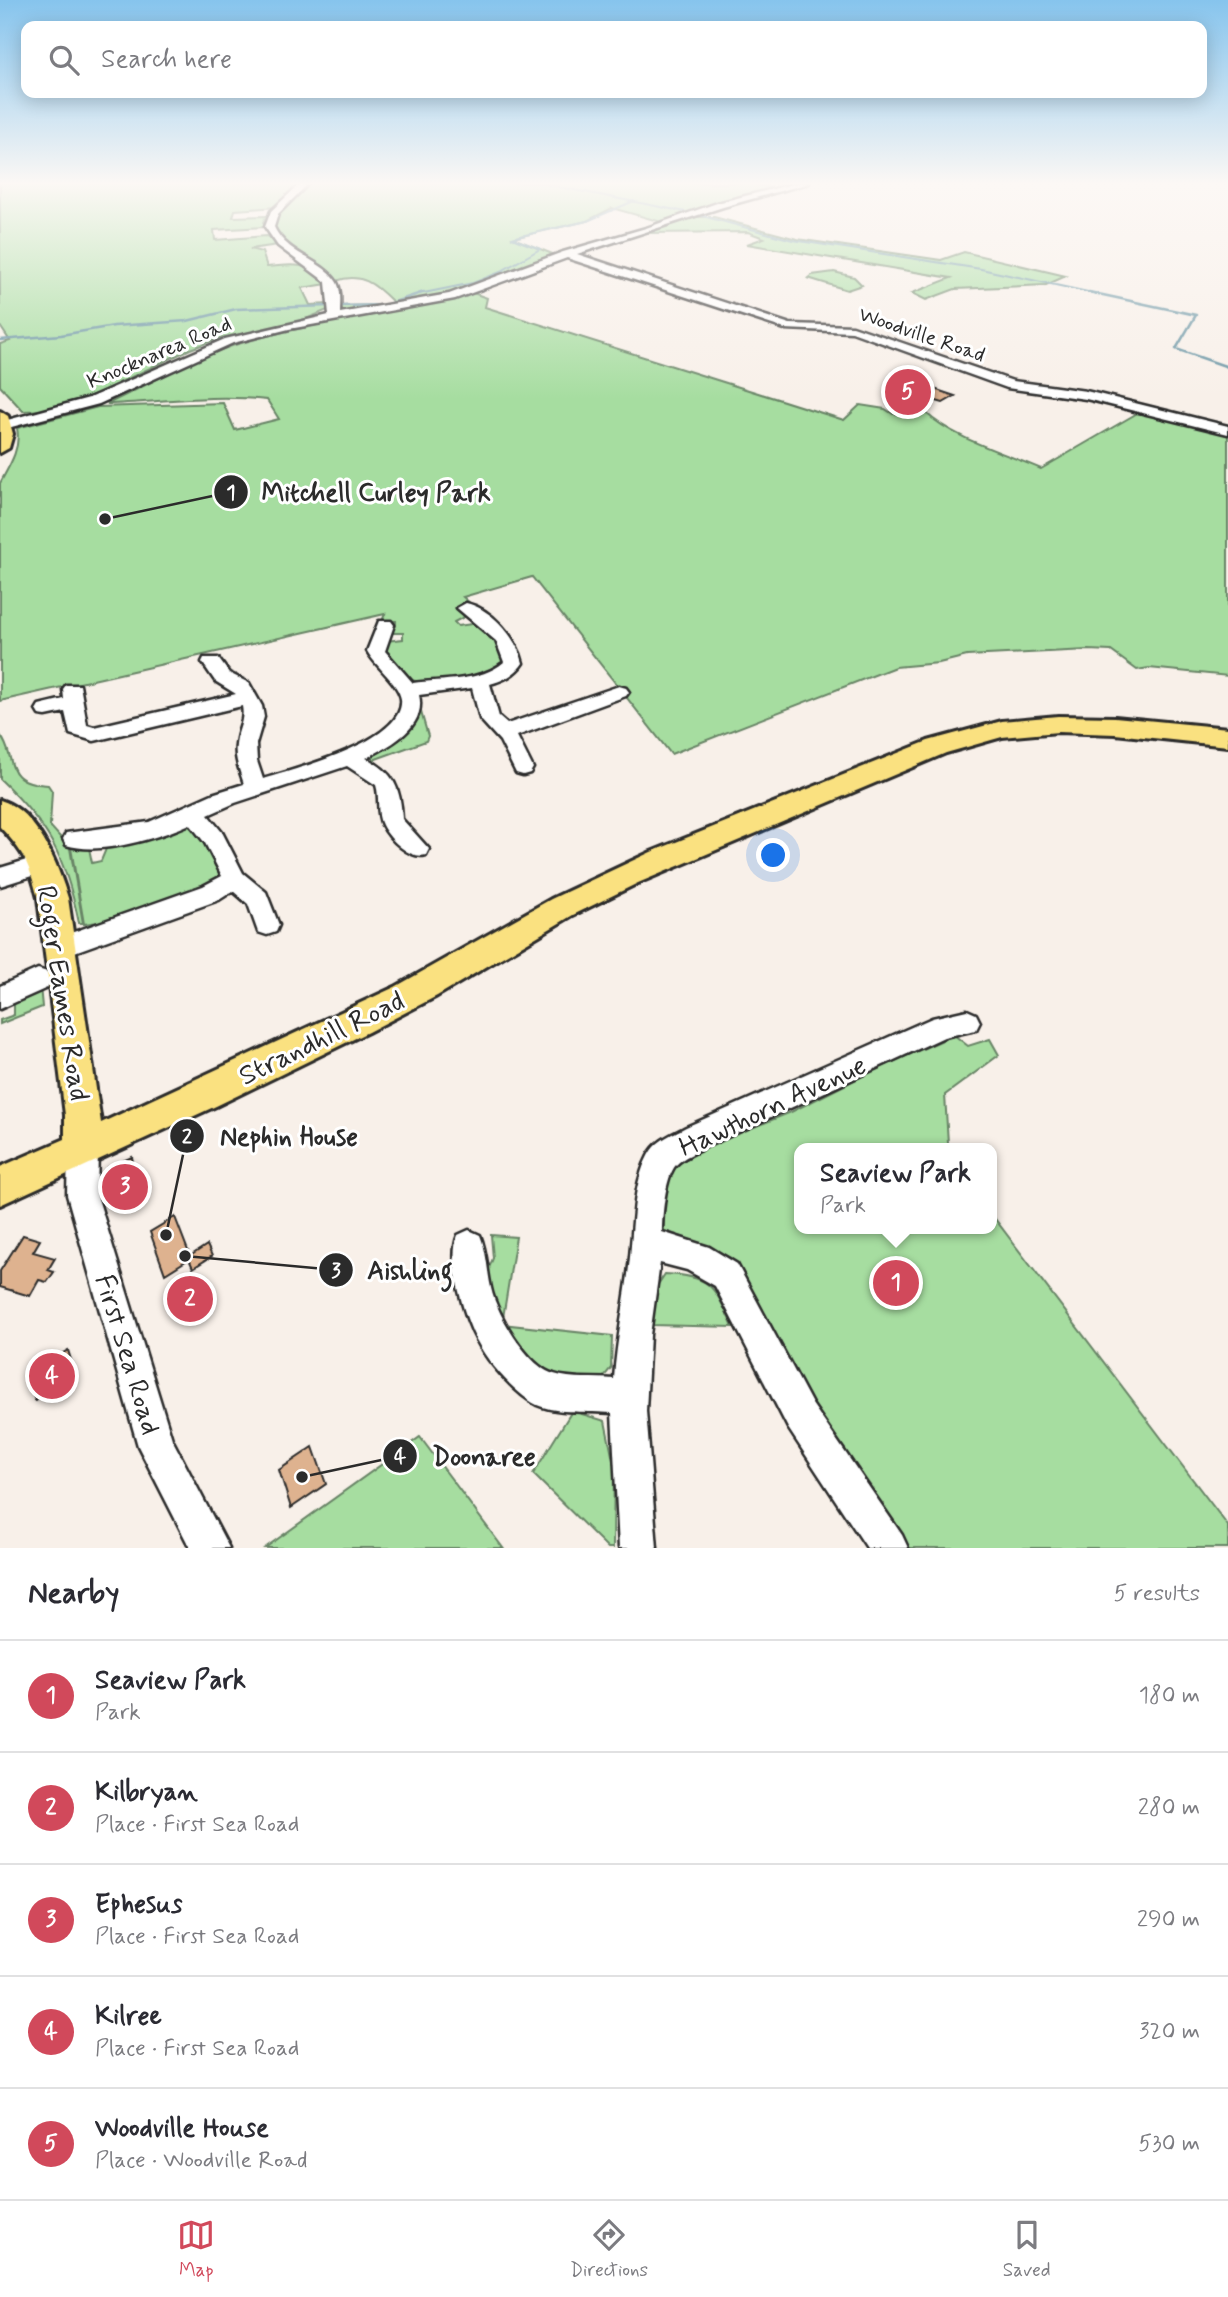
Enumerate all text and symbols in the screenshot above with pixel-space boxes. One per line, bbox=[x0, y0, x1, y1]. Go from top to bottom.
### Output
search box bbox=[21, 21, 1207, 98]
icon: search bbox=[45, 41, 83, 79]
text: Search here bbox=[101, 43, 232, 77]
street label: Woodville Road bbox=[855, 300, 989, 370]
street label: Knocknarea Road bbox=[83, 310, 236, 396]
pin: 5 bbox=[885, 366, 931, 418]
callout: Mitchell Curley Park bbox=[214, 468, 504, 515]
text: Mitchell Curley Park bbox=[261, 477, 491, 511]
text: 1 bbox=[226, 479, 236, 507]
your location bbox=[756, 838, 790, 872]
street label: Roger Eames Road bbox=[23, 883, 97, 1104]
street label: Strandhill Road bbox=[233, 983, 411, 1095]
street label: Hawthorn Avenue bbox=[673, 1048, 873, 1167]
callout: Nephin House bbox=[170, 1112, 373, 1159]
text: Nephin House bbox=[220, 1121, 358, 1155]
text: 2 bbox=[182, 1123, 193, 1151]
popup bbox=[794, 1143, 997, 1234]
text: Seaview Park bbox=[820, 1157, 971, 1191]
pin: 3 bbox=[102, 1161, 148, 1213]
text: Park bbox=[820, 1191, 866, 1221]
callout: Aishling bbox=[319, 1246, 467, 1293]
text: Aishling bbox=[367, 1255, 453, 1292]
text: 3 bbox=[331, 1257, 341, 1285]
pin: 1 bbox=[873, 1257, 919, 1309]
street label: First Sea Road bbox=[85, 1270, 169, 1439]
pin: 2 bbox=[167, 1273, 213, 1325]
pin: 4 bbox=[29, 1350, 75, 1402]
callout: Doonaree bbox=[383, 1432, 549, 1479]
text: Doonaree bbox=[432, 1441, 536, 1475]
text: 4 bbox=[394, 1443, 407, 1471]
text: Nearby bbox=[28, 1574, 119, 1613]
text: 5 results bbox=[1114, 1579, 1200, 1609]
text: Seaview Park bbox=[95, 1664, 246, 1698]
text: 1 bbox=[46, 1681, 56, 1711]
text: 180 m bbox=[1139, 1681, 1200, 1711]
text: Park bbox=[95, 1698, 141, 1728]
text: Kilbryan bbox=[95, 1776, 198, 1810]
text: 2 bbox=[45, 1793, 57, 1823]
text: 280 m bbox=[1138, 1793, 1200, 1823]
text: Place · First Sea Road bbox=[95, 1810, 299, 1840]
text: Ephesus bbox=[95, 1888, 182, 1922]
text: 3 bbox=[46, 1905, 56, 1935]
text: 290 m bbox=[1137, 1905, 1200, 1935]
text: Place · First Sea Road bbox=[95, 1922, 299, 1952]
text: Kilree bbox=[95, 2000, 162, 2034]
text: 4 bbox=[44, 2017, 58, 2047]
text: 320 m bbox=[1139, 2017, 1200, 2047]
text: Place · First Sea Road bbox=[95, 2034, 299, 2064]
text: Woodville House bbox=[95, 2112, 269, 2146]
text: 5 bbox=[44, 2129, 58, 2159]
text: 530 m bbox=[1138, 2129, 1200, 2159]
text: Place · Woodville Road bbox=[95, 2146, 308, 2176]
tab: Map bbox=[177, 2216, 215, 2283]
tab: Directions bbox=[570, 2216, 648, 2283]
tab: Saved bbox=[1003, 2216, 1051, 2283]

